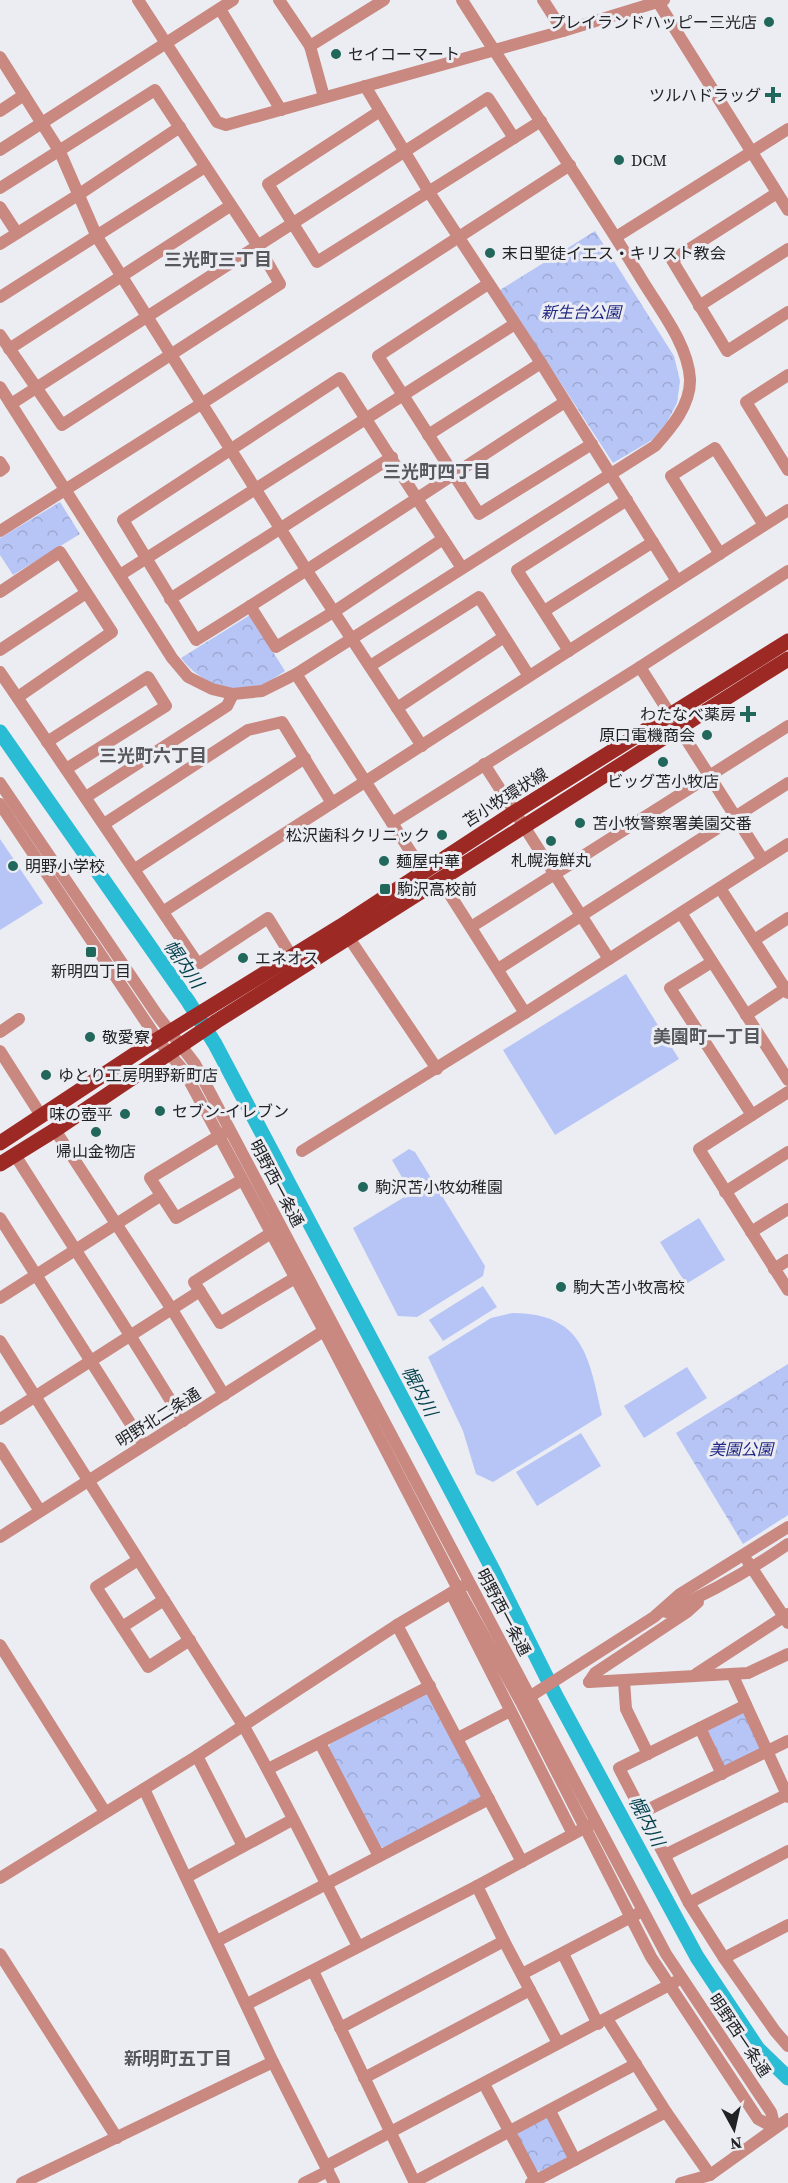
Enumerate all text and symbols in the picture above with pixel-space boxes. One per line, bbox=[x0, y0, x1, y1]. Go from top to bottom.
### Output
place label: プレイランドハッピー三光店 bbox=[549, 11, 757, 33]
marker: プレイランドハッピー三光店 bbox=[762, 15, 776, 29]
place label: セイコーマート bbox=[348, 43, 460, 65]
marker: セイコーマート bbox=[329, 47, 343, 61]
place label: ツルハドラッグ bbox=[649, 84, 761, 106]
marker: ツルハドラッグ bbox=[766, 88, 780, 102]
place label: DCM bbox=[631, 149, 667, 171]
marker: DCM bbox=[612, 153, 626, 167]
place label: 末日聖徒イエス・キリスト教会 bbox=[502, 242, 726, 264]
marker: 末日聖徒イエス・キリスト教会 bbox=[483, 246, 497, 260]
district label: 三光町三丁目 bbox=[164, 247, 272, 272]
park label: 新生台公園 bbox=[541, 301, 623, 323]
district label: 三光町四丁目 bbox=[383, 459, 491, 484]
place label: わたなべ薬房 bbox=[640, 703, 736, 725]
marker: わたなべ薬房 bbox=[741, 707, 755, 721]
place label: 原口電機商会 bbox=[599, 724, 695, 746]
marker: 原口電機商会 bbox=[700, 728, 714, 742]
district label: 三光町六丁目 bbox=[99, 743, 207, 768]
marker: ビッグ苫小牧店 bbox=[656, 755, 670, 769]
street label: 苫小牧環状線 bbox=[458, 762, 552, 832]
place label: ビッグ苫小牧店 bbox=[607, 770, 719, 792]
place label: 苫小牧警察署美園交番 bbox=[592, 812, 752, 834]
marker: 苫小牧警察署美園交番 bbox=[573, 816, 587, 830]
place label: 松沢歯科クリニック bbox=[286, 824, 430, 846]
marker: 松沢歯科クリニック bbox=[435, 828, 449, 842]
marker: 札幌海鮮丸 bbox=[544, 834, 558, 848]
place label: 札幌海鮮丸 bbox=[511, 849, 591, 871]
place label: 麺屋中華 bbox=[396, 850, 460, 872]
marker: 麺屋中華 bbox=[377, 854, 391, 868]
place label: 明野小学校 bbox=[25, 855, 105, 877]
marker: 明野小学校 bbox=[6, 859, 20, 873]
place label: 駒沢高校前 bbox=[397, 878, 477, 900]
marker: 駒沢高校前 bbox=[378, 882, 392, 896]
water label: 幌内川 bbox=[158, 935, 211, 995]
marker: 新明四丁目 bbox=[84, 945, 98, 959]
place label: エネオス bbox=[255, 947, 319, 969]
marker: エネオス bbox=[236, 951, 250, 965]
place label: 新明四丁目 bbox=[51, 960, 131, 982]
district label: 美園町一丁目 bbox=[653, 1024, 761, 1049]
place label: 敬愛寮 bbox=[102, 1026, 150, 1048]
marker: 敬愛寮 bbox=[83, 1030, 97, 1044]
place label: ゆとり工房明野新町店 bbox=[58, 1064, 218, 1086]
marker: ゆとり工房明野新町店 bbox=[39, 1068, 53, 1082]
place label: セブン-イレブン bbox=[172, 1100, 289, 1122]
place label: 味の壺平 bbox=[49, 1103, 113, 1125]
marker: セブン-イレブン bbox=[153, 1104, 167, 1118]
marker: 味の壺平 bbox=[118, 1107, 132, 1121]
marker: 帰山金物店 bbox=[89, 1125, 103, 1139]
street label: 明野西一条通 bbox=[245, 1135, 309, 1231]
place label: 帰山金物店 bbox=[56, 1140, 136, 1162]
place label: 駒沢苫小牧幼稚園 bbox=[375, 1176, 503, 1198]
marker: 駒沢苫小牧幼稚園 bbox=[356, 1180, 370, 1194]
place label: 駒大苫小牧高校 bbox=[573, 1276, 685, 1298]
marker: 駒大苫小牧高校 bbox=[554, 1280, 568, 1294]
water label: 幌内川 bbox=[396, 1361, 445, 1422]
street label: 明野北二条通 bbox=[111, 1382, 205, 1452]
park label: 美園公園 bbox=[709, 1438, 775, 1460]
street label: 明野西一条通 bbox=[472, 1564, 536, 1660]
water label: 幌内川 bbox=[623, 1791, 672, 1852]
street label: 明野西一条通 bbox=[704, 1989, 776, 2081]
district label: 新明町五丁目 bbox=[124, 2046, 232, 2071]
north arrow bbox=[704, 2099, 764, 2159]
text: N bbox=[728, 2132, 743, 2156]

